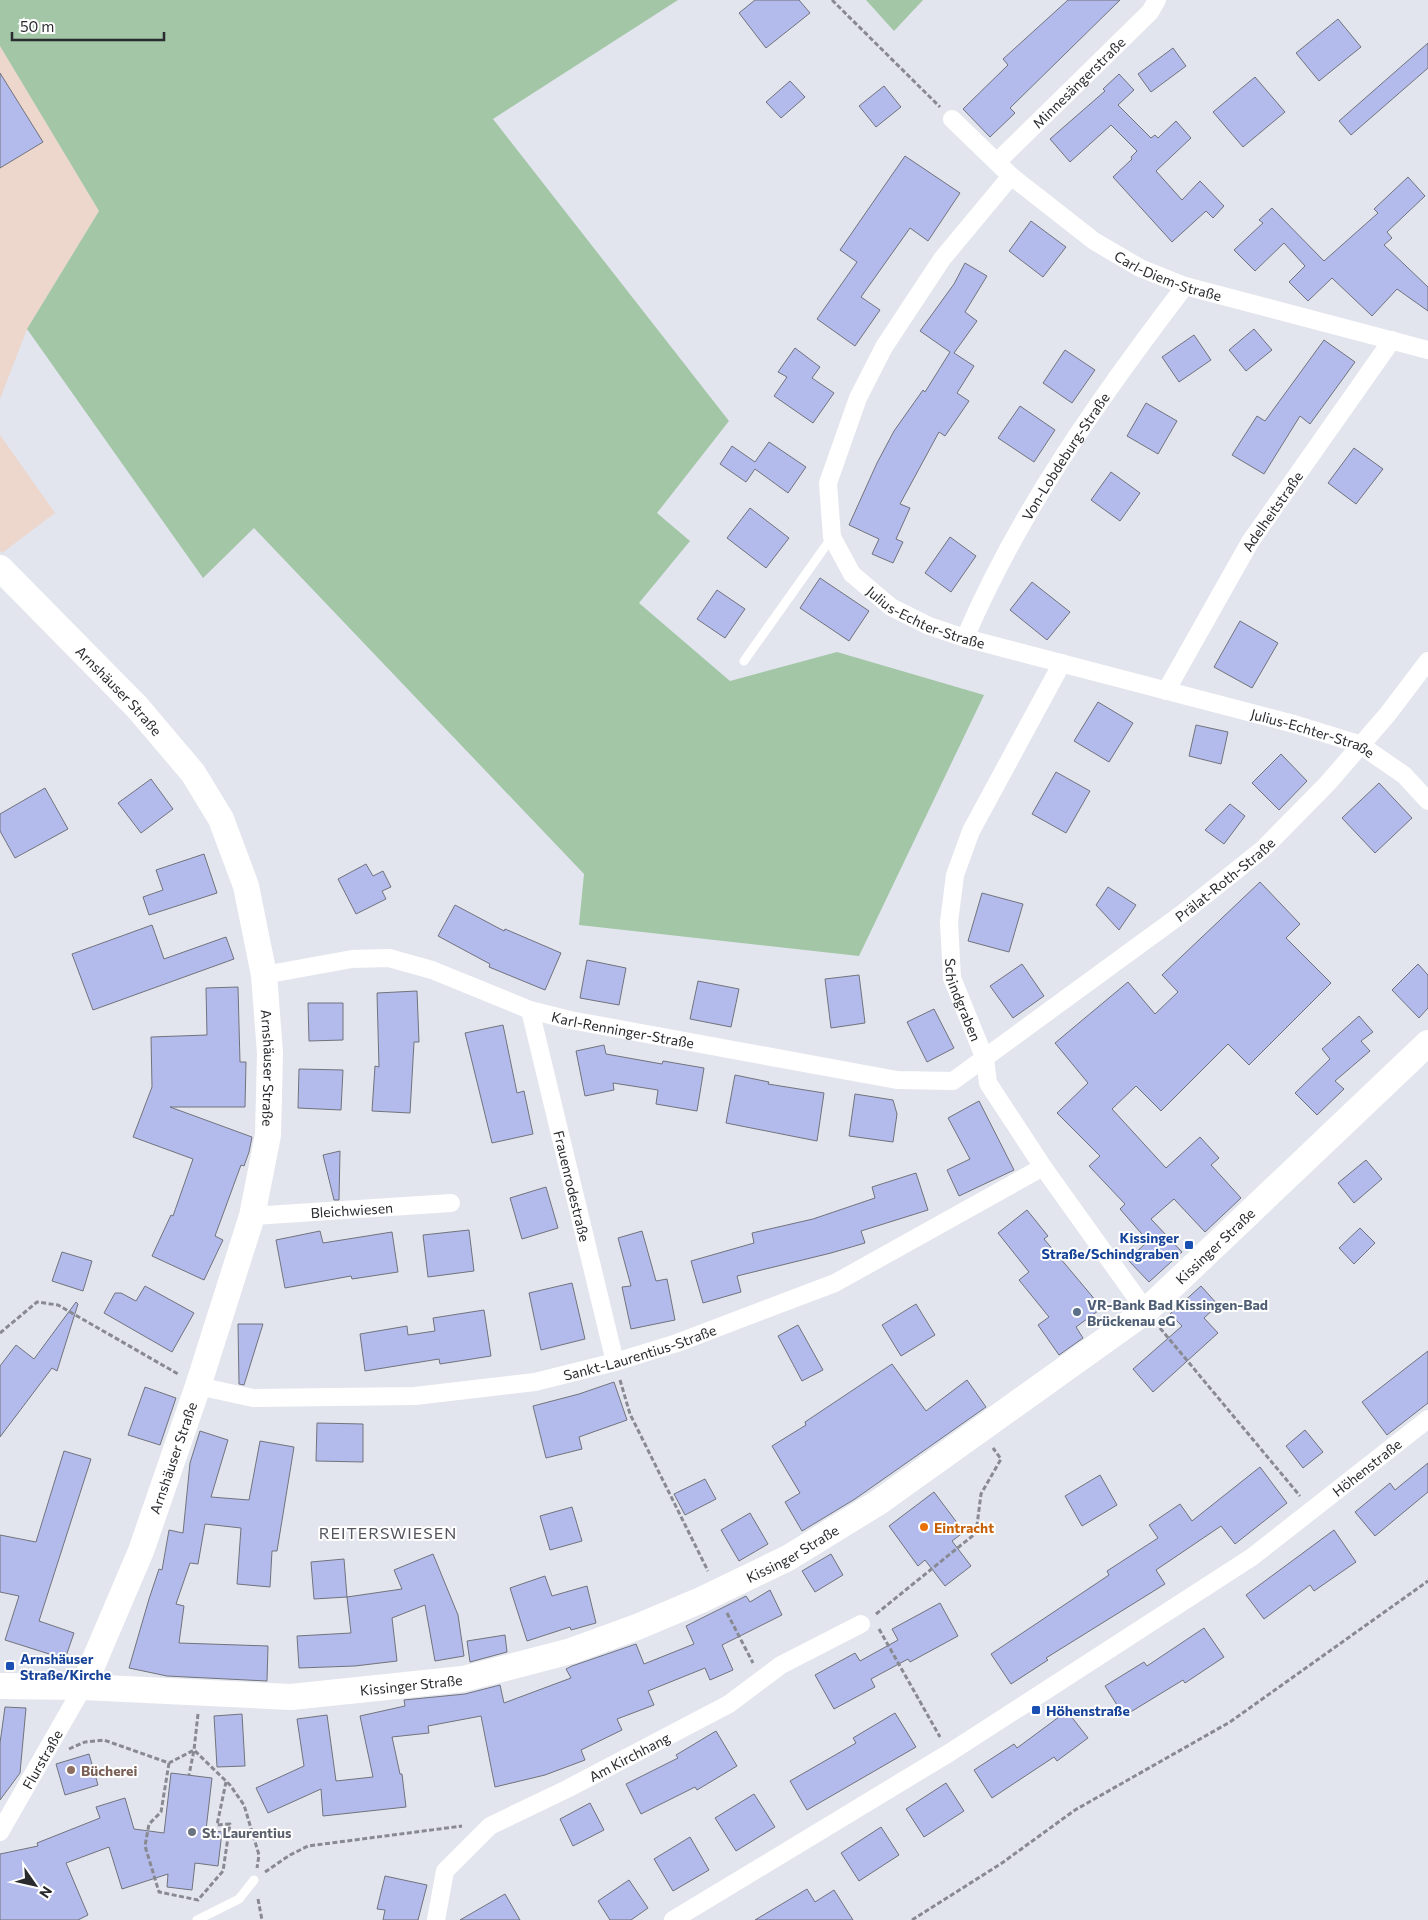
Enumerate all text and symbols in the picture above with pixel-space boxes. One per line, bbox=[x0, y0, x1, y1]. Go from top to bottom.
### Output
scale bar bbox=[12, 10, 165, 42]
text: 50 m bbox=[20, 17, 54, 35]
street label: Minnesängerstraße bbox=[1029, 33, 1128, 131]
street label: Carl-Diem-Straße bbox=[1112, 247, 1224, 304]
street label: Von-Lobdeburg-Straße bbox=[1018, 389, 1112, 523]
street label: Adelheitstraße bbox=[1238, 468, 1306, 554]
street label: Julius-Echter-Straße bbox=[864, 582, 987, 651]
street label: Arnshäuser Straße bbox=[73, 642, 166, 739]
street label: Julius-Echter-Straße bbox=[1249, 705, 1378, 761]
street label: Prälat-Roth-Straße bbox=[1171, 834, 1278, 925]
street label: Schindgraben bbox=[942, 958, 985, 1043]
street label: Karl-Renninger-Straße bbox=[550, 1007, 696, 1051]
street label: Arnshäuser Straße bbox=[258, 1009, 279, 1127]
street label: Frauenrodestraße bbox=[551, 1129, 594, 1243]
street label: Bleichwiesen bbox=[310, 1198, 393, 1221]
street label: Kissinger Straße bbox=[1172, 1204, 1258, 1287]
place label: Kissinger Straße/Schindgraben bbox=[1042, 1229, 1179, 1262]
marker: Kissinger Straße/Schindgraben bbox=[1183, 1239, 1195, 1251]
place label: VR-Bank Bad Kissingen-Bad Brückenau eG bbox=[1087, 1296, 1268, 1329]
marker: VR-Bank Bad Kissingen-Bad Brückenau eG bbox=[1071, 1306, 1083, 1318]
street label: Sankt-Laurentius-Straße bbox=[562, 1321, 718, 1383]
street label: Arnshäuser Straße bbox=[146, 1400, 200, 1516]
street label: Höhenstraße bbox=[1329, 1435, 1404, 1500]
place label: Eintracht bbox=[934, 1519, 994, 1536]
street label: Kissinger Straße bbox=[743, 1521, 841, 1585]
marker: Eintracht bbox=[918, 1521, 930, 1533]
district label: REITERSWIESEN bbox=[319, 1523, 457, 1542]
place label: Arnshäuser Straße/Kirche bbox=[20, 1650, 111, 1683]
marker: Arnshäuser Straße/Kirche bbox=[4, 1660, 16, 1672]
street label: Kissinger Straße bbox=[359, 1671, 463, 1698]
place label: Höhenstraße bbox=[1046, 1702, 1130, 1719]
marker: Höhenstraße bbox=[1030, 1704, 1042, 1716]
street label: Flurstraße bbox=[18, 1726, 65, 1792]
street label: Am Kirchhang bbox=[586, 1728, 673, 1785]
place label: Bücherei bbox=[81, 1762, 137, 1779]
marker: Bücherei bbox=[65, 1764, 77, 1776]
place label: St. Laurentius bbox=[202, 1824, 292, 1841]
marker: St. Laurentius bbox=[186, 1826, 198, 1838]
north arrow bbox=[10, 1860, 60, 1910]
text: N bbox=[36, 1883, 56, 1902]

